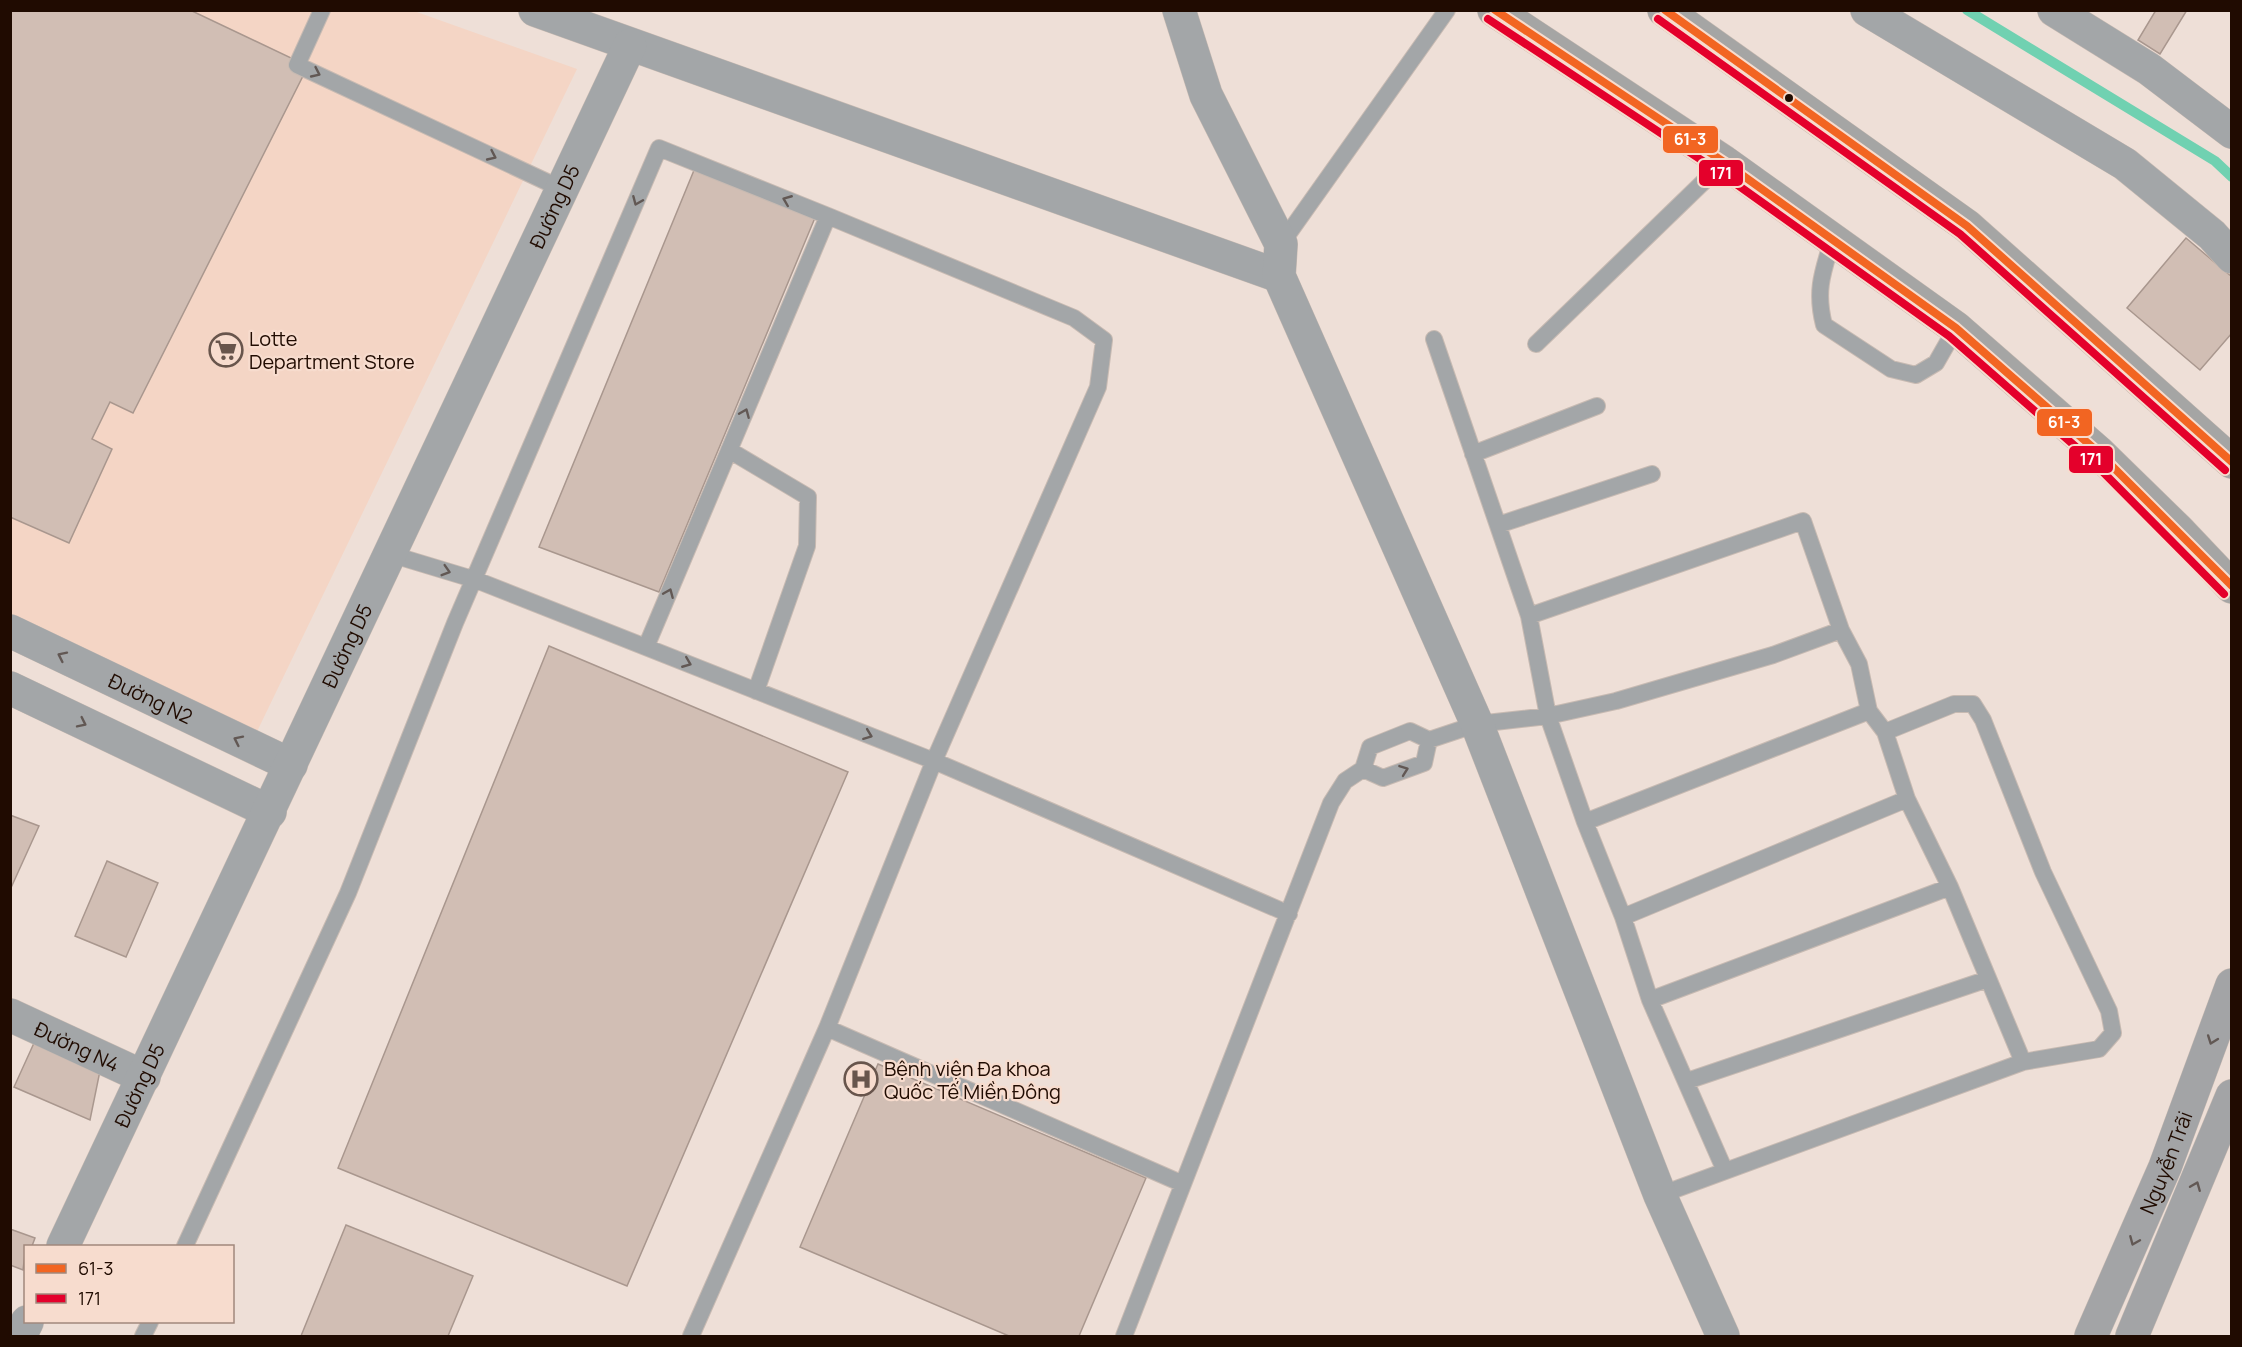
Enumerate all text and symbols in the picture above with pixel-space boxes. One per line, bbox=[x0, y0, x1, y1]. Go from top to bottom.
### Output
one-way arrow bbox=[309, 66, 320, 78]
unlabelled marker bbox=[1783, 92, 1795, 104]
line badge: 61-3 bbox=[1662, 125, 1719, 154]
text: 61-3 bbox=[1674, 128, 1706, 150]
one-way arrow bbox=[486, 149, 497, 161]
line badge: 171 bbox=[1698, 159, 1744, 187]
street label: Đường D5 bbox=[523, 160, 585, 253]
text: 171 bbox=[1710, 162, 1732, 184]
one-way arrow bbox=[632, 194, 644, 205]
one-way arrow bbox=[783, 195, 794, 207]
place label: Lotte Department Store bbox=[249, 325, 415, 375]
supermarket icon: Lotte Department Store bbox=[208, 332, 244, 368]
line badge: 61-3 bbox=[2036, 408, 2093, 437]
one-way arrow bbox=[737, 409, 749, 420]
text: 61-3 bbox=[2048, 411, 2080, 433]
line badge: 171 bbox=[2068, 445, 2114, 474]
text: 171 bbox=[2080, 448, 2102, 470]
one-way arrow bbox=[440, 564, 451, 576]
one-way arrow bbox=[662, 588, 674, 599]
street label: Đường D5 bbox=[315, 599, 378, 692]
one-way arrow bbox=[58, 651, 69, 663]
one-way arrow bbox=[681, 656, 692, 668]
street label: Đường N2 bbox=[104, 667, 197, 730]
one-way arrow bbox=[76, 715, 87, 727]
one-way arrow bbox=[862, 728, 873, 740]
one-way arrow bbox=[234, 735, 245, 747]
one-way arrow bbox=[1398, 765, 1409, 778]
street label: Đường N4 bbox=[30, 1015, 124, 1077]
one-way arrow bbox=[2206, 1034, 2219, 1045]
street label: Đường D5 bbox=[108, 1039, 170, 1132]
place label: Bệnh viện Đa khoa Quốc Tế Miền Đông bbox=[884, 1055, 1061, 1105]
hospital icon: Bệnh viện Đa khoa Quốc Tế Miền Đông bbox=[843, 1061, 879, 1097]
street label: Nguyễn Trãi bbox=[2133, 1107, 2198, 1218]
one-way arrow bbox=[2189, 1181, 2201, 1192]
one-way arrow bbox=[2129, 1235, 2141, 1246]
legend bbox=[24, 1245, 234, 1323]
text: 61-3 bbox=[78, 1256, 113, 1280]
text: 171 bbox=[78, 1286, 101, 1310]

